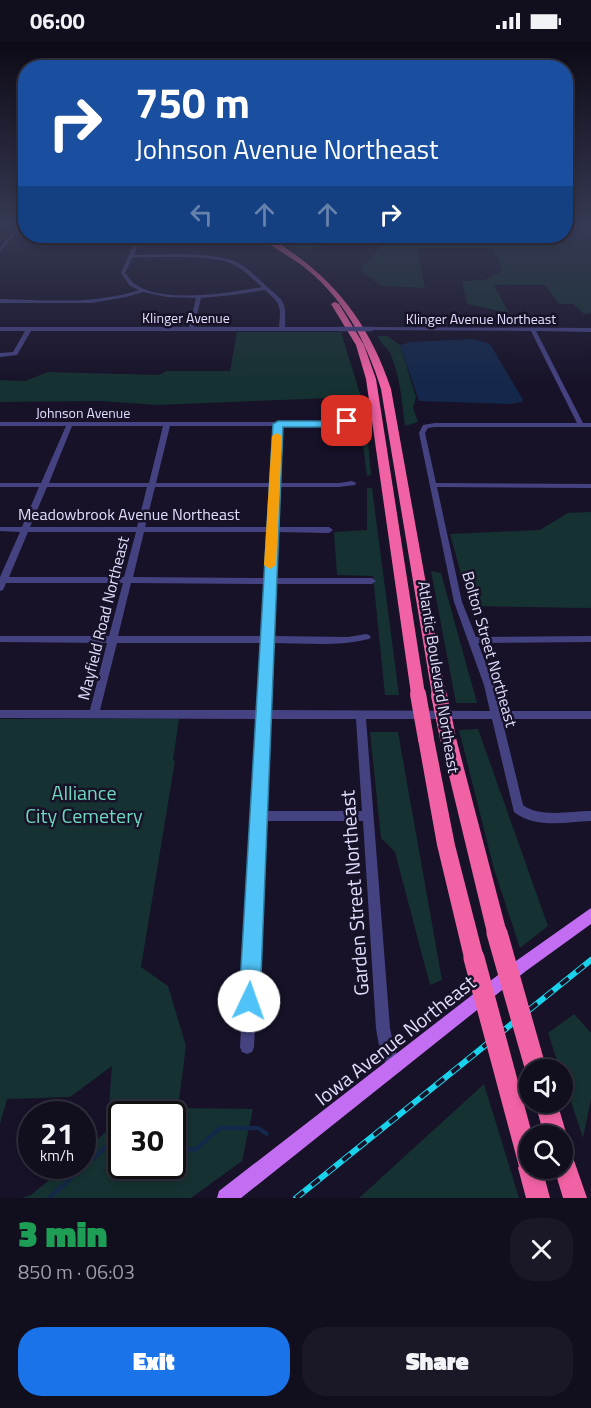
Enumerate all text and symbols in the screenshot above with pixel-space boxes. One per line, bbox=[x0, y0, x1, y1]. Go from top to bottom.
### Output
text: 06:00 bbox=[30, 4, 85, 38]
text: 750 m bbox=[135, 70, 250, 134]
icon: right bbox=[36, 84, 114, 162]
text: Johnson Avenue Northeast bbox=[135, 128, 438, 169]
icon: left bbox=[185, 198, 218, 231]
icon: ahead bbox=[248, 198, 281, 231]
icon: ahead bbox=[311, 198, 344, 231]
icon: right bbox=[374, 198, 407, 231]
street label: Klinger Avenue bbox=[142, 307, 230, 328]
street label: Klinger Avenue Northeast bbox=[406, 308, 556, 329]
pin bbox=[321, 395, 372, 446]
street label: Johnson Avenue bbox=[36, 402, 130, 423]
icon: arrive bbox=[330, 404, 363, 437]
street label: Meadowbrook Avenue Northeast bbox=[18, 502, 240, 526]
street label: Mayfield Road Northeast bbox=[71, 533, 135, 702]
street label: Bolton Street Northeast bbox=[456, 568, 524, 730]
street label: Atlantic Boulevard Northeast bbox=[412, 579, 466, 775]
park label: Alliance City Cemetery bbox=[25, 777, 143, 831]
street label: Garden Street Northeast bbox=[331, 789, 377, 997]
street label: Iowa Avenue Northeast bbox=[308, 967, 482, 1113]
position arrow bbox=[217, 969, 281, 1033]
map controls bbox=[519, 1059, 573, 1179]
button: sound bbox=[519, 1059, 573, 1113]
speed limit sign: 30 bbox=[108, 1101, 186, 1179]
text: 21 bbox=[40, 1110, 74, 1156]
button: search bbox=[519, 1125, 573, 1179]
text: km/h bbox=[40, 1144, 74, 1167]
text: 3 min bbox=[18, 1206, 107, 1261]
button: close bbox=[510, 1218, 573, 1281]
text: 850 m · 06:03 bbox=[18, 1256, 135, 1287]
button: Exit bbox=[18, 1327, 290, 1396]
button: Share bbox=[302, 1327, 573, 1396]

